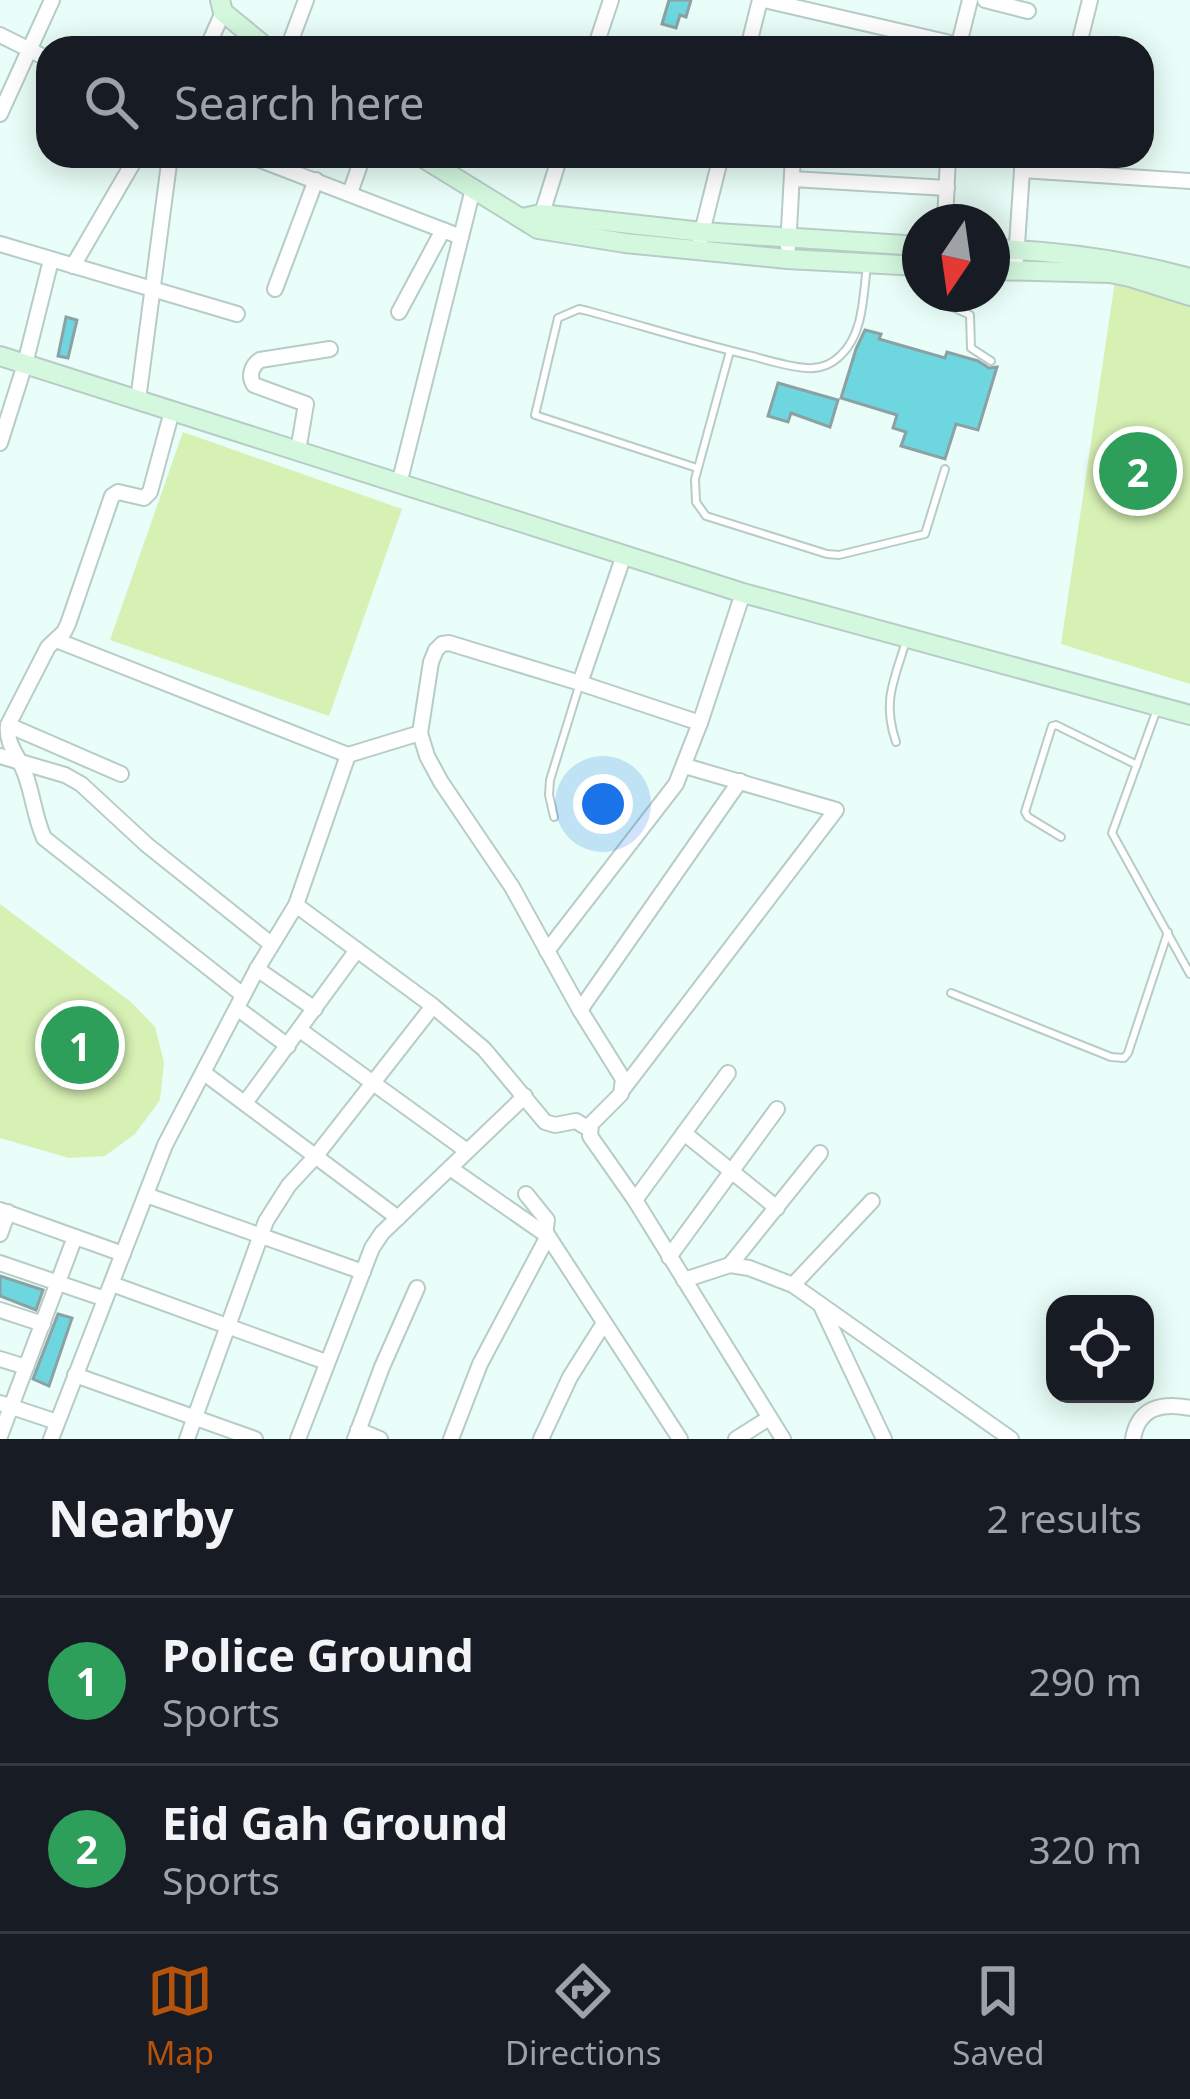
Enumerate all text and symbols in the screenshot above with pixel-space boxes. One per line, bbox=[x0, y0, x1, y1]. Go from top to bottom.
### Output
search box bbox=[36, 36, 1154, 168]
icon: search bbox=[78, 69, 144, 135]
text: Search here bbox=[174, 72, 424, 133]
north arrow bbox=[902, 204, 1010, 312]
pin: 2 bbox=[1099, 426, 1177, 516]
your location bbox=[573, 774, 633, 834]
pin: 1 bbox=[41, 1000, 119, 1090]
map controls bbox=[1046, 1295, 1154, 1403]
button: locate bbox=[1046, 1295, 1154, 1403]
text: Nearby bbox=[48, 1482, 234, 1552]
text: 2 results bbox=[987, 1491, 1142, 1544]
text: Police Ground bbox=[162, 1624, 474, 1685]
text: 1 bbox=[76, 1654, 98, 1707]
text: 290 m bbox=[1028, 1654, 1142, 1707]
text: Sports bbox=[162, 1685, 280, 1738]
text: Eid Gah Ground bbox=[162, 1792, 508, 1853]
text: 2 bbox=[76, 1822, 98, 1875]
text: 320 m bbox=[1028, 1822, 1142, 1875]
text: Sports bbox=[162, 1853, 280, 1906]
tab: Map bbox=[145, 1958, 214, 2075]
tab: Directions bbox=[505, 1958, 662, 2075]
tab: Saved bbox=[952, 1958, 1045, 2075]

